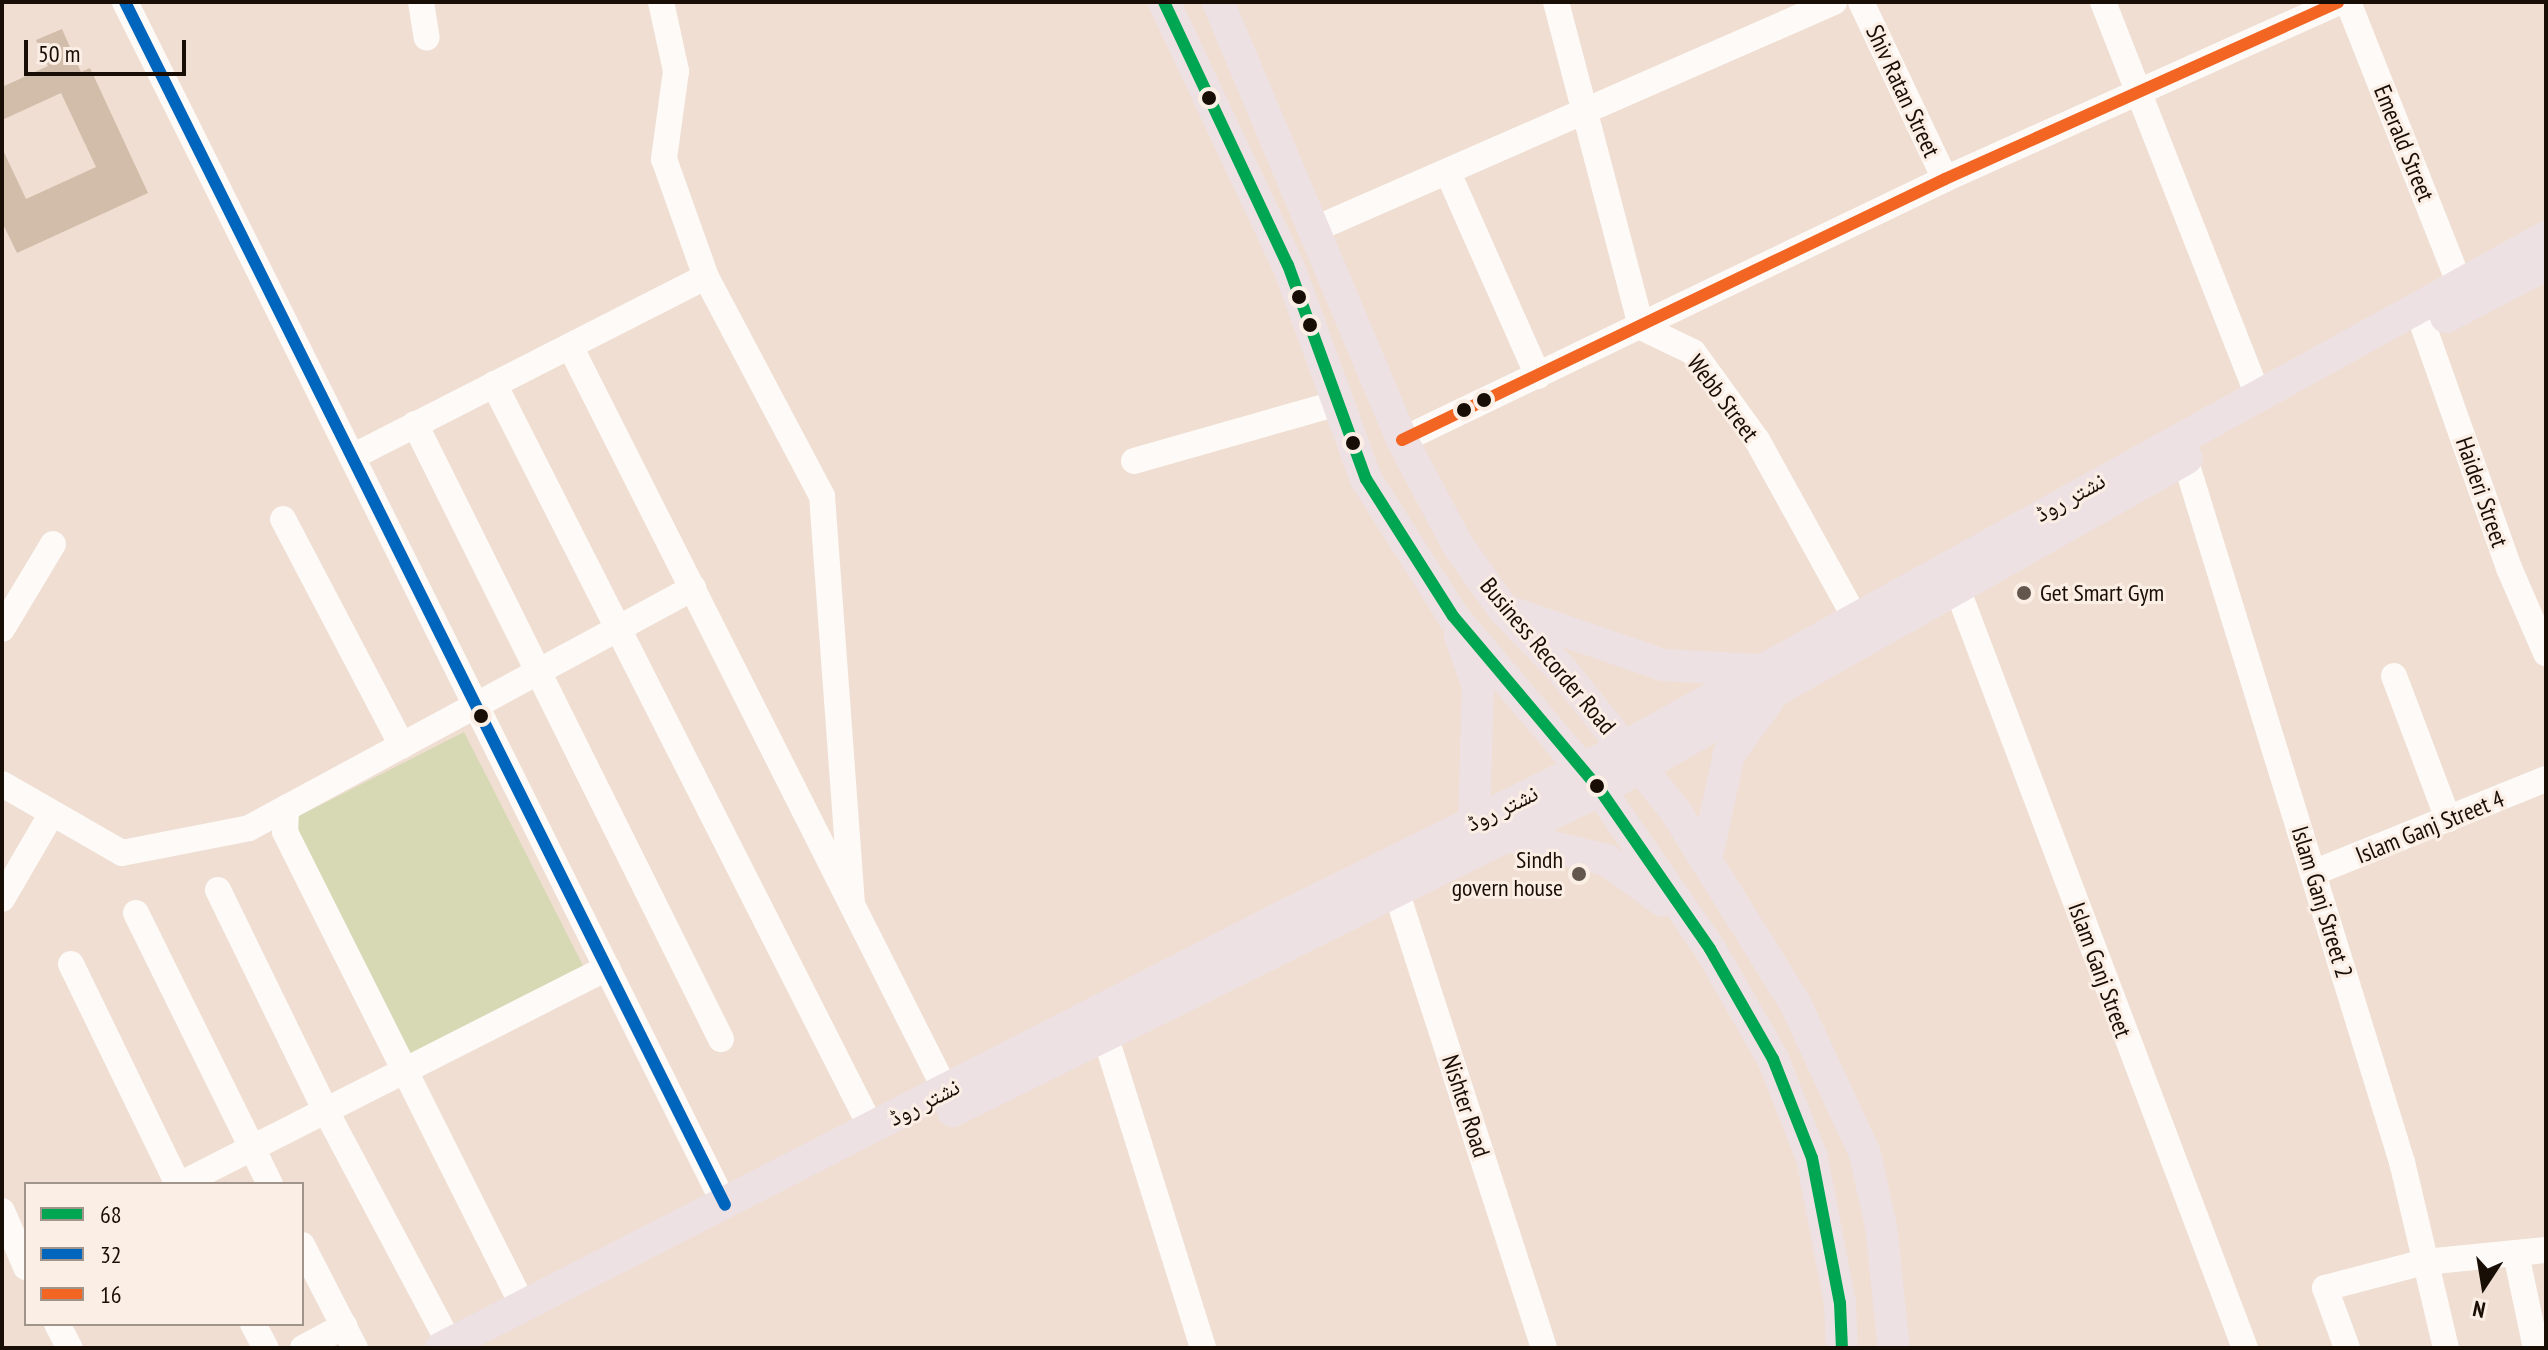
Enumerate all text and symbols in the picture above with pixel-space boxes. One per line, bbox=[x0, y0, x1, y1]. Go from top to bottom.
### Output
street label: Shiv Ratan Street bbox=[1860, 20, 1946, 162]
scale bar bbox=[28, 24, 190, 74]
text: 50 m bbox=[38, 38, 80, 69]
street label: Emerald Street bbox=[2368, 81, 2440, 205]
unlabelled marker bbox=[1201, 90, 1217, 106]
unlabelled marker bbox=[1291, 289, 1307, 305]
unlabelled marker bbox=[1302, 317, 1318, 333]
street label: Webb Street bbox=[1681, 349, 1765, 447]
unlabelled marker bbox=[1476, 392, 1492, 408]
unlabelled marker bbox=[1456, 402, 1472, 418]
street label: Haideri Street bbox=[2450, 433, 2514, 551]
unlabelled marker bbox=[1345, 435, 1361, 451]
street label: نشتر روڈ bbox=[2030, 466, 2110, 528]
street label: Business Recorder Road bbox=[1474, 572, 1622, 740]
place label: Get Smart Gym bbox=[2040, 579, 2164, 607]
marker: Get Smart Gym bbox=[2015, 584, 2033, 602]
unlabelled marker bbox=[473, 708, 489, 724]
street label: نشتر روڈ bbox=[1461, 778, 1543, 838]
unlabelled marker bbox=[1589, 778, 1605, 794]
street label: Islam Ganj Street 4 bbox=[2352, 784, 2508, 870]
street label: Islam Ganj Street 2 bbox=[2285, 823, 2359, 981]
place label: Sindh govern house bbox=[1452, 846, 1563, 902]
marker: Sindh govern house bbox=[1570, 865, 1588, 883]
street label: Islam Ganj Street bbox=[2062, 899, 2138, 1041]
street label: Nishter Road bbox=[1436, 1051, 1496, 1161]
street label: نشتر روڈ bbox=[883, 1072, 965, 1132]
legend bbox=[24, 1182, 304, 1326]
text: 68 bbox=[100, 1199, 122, 1230]
text: 32 bbox=[100, 1239, 122, 1270]
north arrow bbox=[2444, 1246, 2524, 1326]
text: 16 bbox=[100, 1279, 122, 1310]
text: N bbox=[2470, 1295, 2488, 1324]

